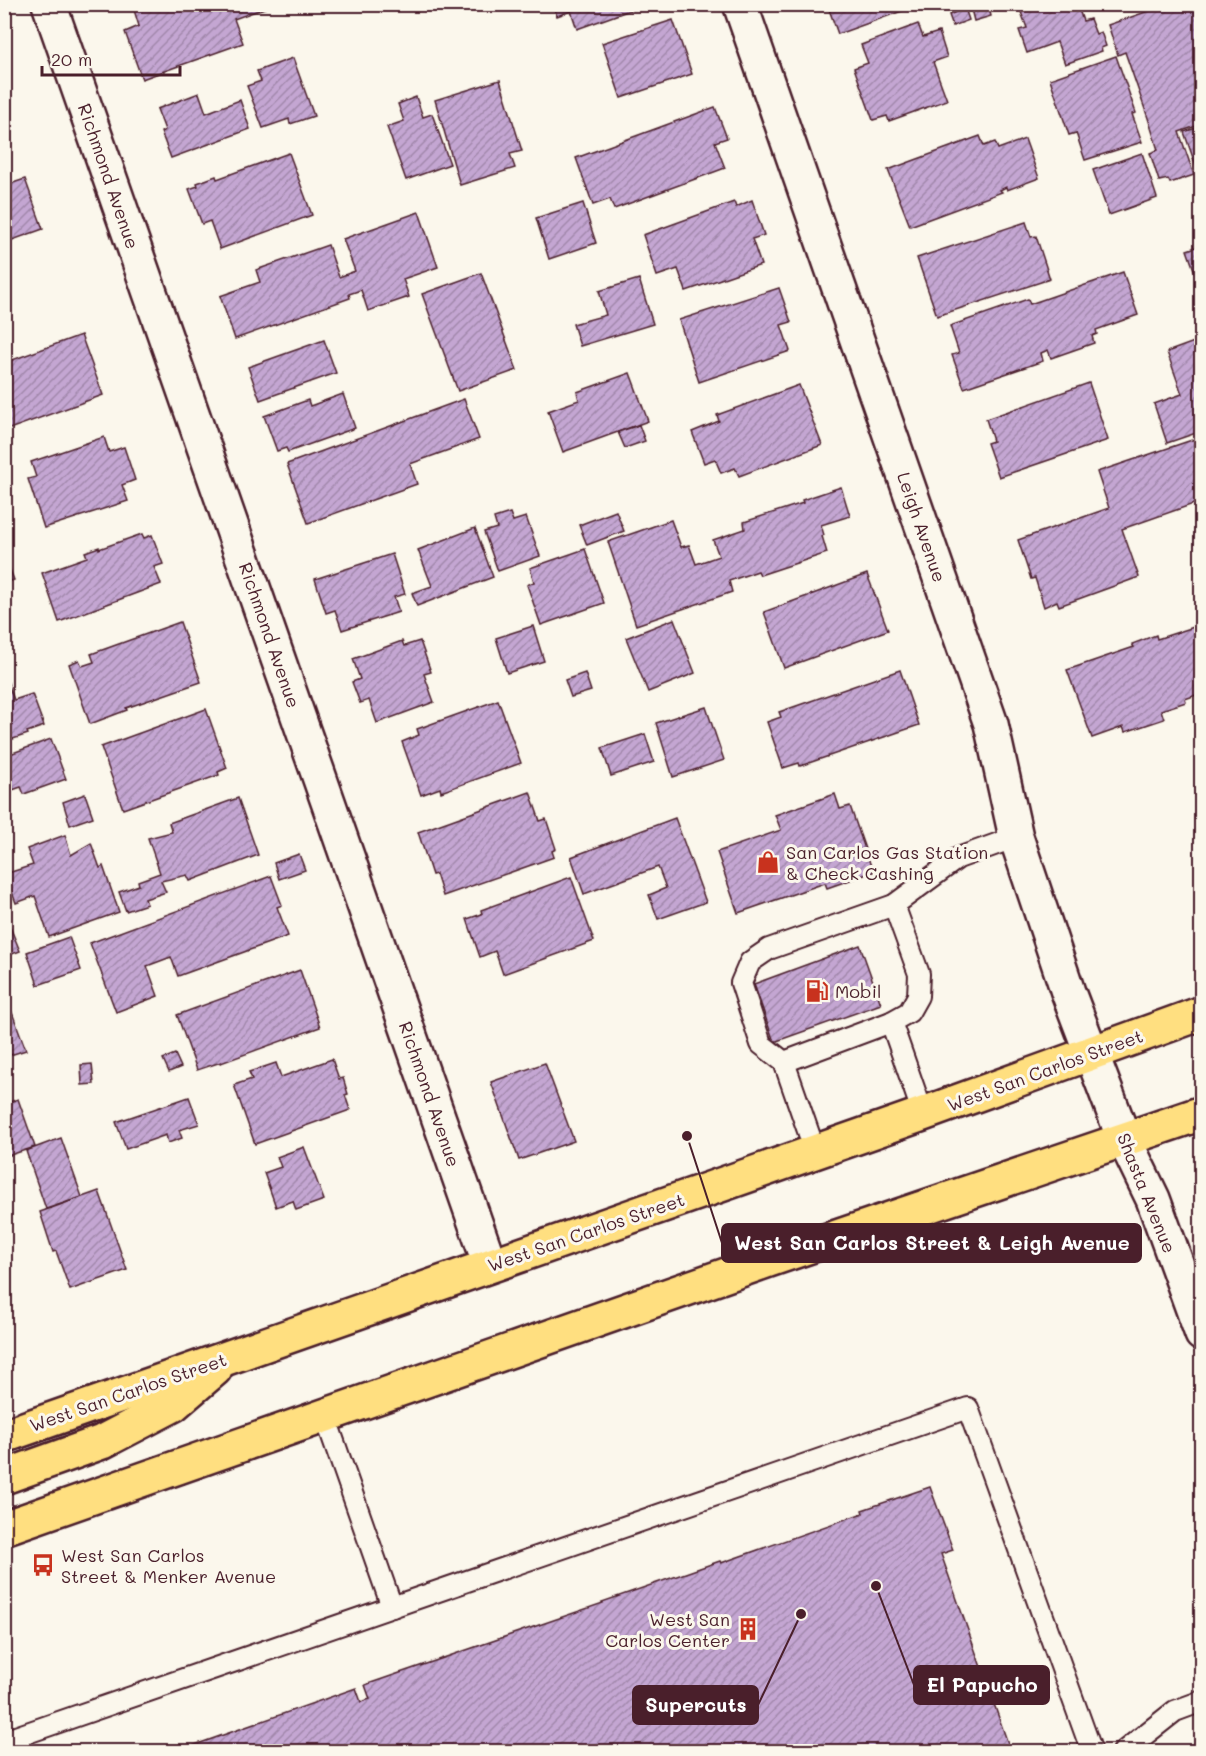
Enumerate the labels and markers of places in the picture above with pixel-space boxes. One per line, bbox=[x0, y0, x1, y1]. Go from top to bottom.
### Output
place label: San Carlos Gas Station & Check Cashing bbox=[786, 840, 988, 885]
shop icon: San Carlos Gas Station & Check Cashing bbox=[755, 849, 781, 875]
fuel station icon: Mobil bbox=[804, 978, 830, 1004]
place label: Mobil bbox=[835, 979, 882, 1003]
callout: West San Carlos Street & Leigh Avenue bbox=[722, 1224, 1141, 1262]
place label: West San Carlos Street & Menker Avenue bbox=[61, 1543, 276, 1588]
bus stop icon: West San Carlos Street & Menker Avenue bbox=[30, 1552, 56, 1578]
place label: West San Carlos Center bbox=[605, 1607, 730, 1652]
building icon: West San Carlos Center bbox=[735, 1616, 761, 1642]
callout: El Papucho bbox=[914, 1666, 1049, 1704]
callout: Supercuts bbox=[633, 1686, 758, 1724]

